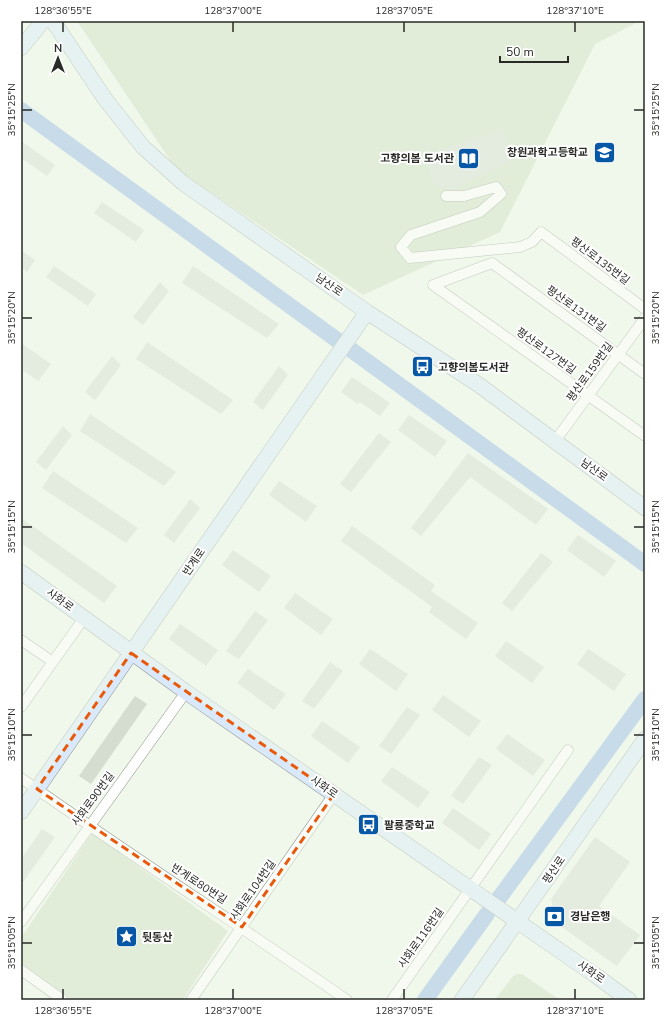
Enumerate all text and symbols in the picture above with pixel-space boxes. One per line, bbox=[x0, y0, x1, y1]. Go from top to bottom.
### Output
text: 128°36'55"E bbox=[34, 4, 92, 18]
text: 128°37'00"E bbox=[204, 4, 262, 18]
text: 128°37'05"E bbox=[375, 4, 433, 18]
text: 128°37'10"E bbox=[546, 4, 604, 18]
north arrow bbox=[38, 38, 78, 78]
scale bar bbox=[500, 38, 568, 64]
text: N bbox=[54, 41, 62, 56]
text: 50 m bbox=[506, 44, 534, 60]
text: 35°15'25"N bbox=[5, 83, 19, 137]
text: 35°15'25"N bbox=[649, 83, 663, 137]
school or university icon: 창원과학고등학교 bbox=[591, 139, 617, 165]
library icon: 고향의봄 도서관 bbox=[456, 145, 482, 171]
place label: 창원과학고등학교 bbox=[507, 145, 588, 160]
place label: 고향의봄 도서관 bbox=[380, 151, 454, 166]
street label: 평산로135번길 bbox=[567, 234, 633, 288]
street label: 남산로 bbox=[312, 270, 346, 300]
street label: 평산로131번길 bbox=[543, 282, 609, 336]
text: 35°15'20"N bbox=[5, 291, 19, 345]
text: 35°15'20"N bbox=[649, 291, 663, 345]
street label: 평산로127번길 bbox=[513, 324, 579, 378]
street label: 평산로159번길 bbox=[563, 339, 617, 405]
bus stop icon: 고향의봄도서관 bbox=[409, 354, 435, 380]
place label: 고향의봄도서관 bbox=[438, 360, 509, 375]
street label: 남산로 bbox=[577, 455, 611, 485]
text: 35°15'15"N bbox=[5, 500, 19, 554]
text: 35°15'15"N bbox=[649, 500, 663, 554]
street label: 반계로 bbox=[179, 545, 209, 579]
street label: 사화로 bbox=[43, 585, 77, 615]
text: 35°15'10"N bbox=[5, 708, 19, 762]
text: 35°15'10"N bbox=[649, 708, 663, 762]
street label: 사화로90번길 bbox=[68, 769, 118, 829]
street label: 사화로 bbox=[307, 772, 341, 802]
bus stop icon: 팔룡중학교 bbox=[355, 812, 381, 838]
place label: 팔룡중학교 bbox=[384, 818, 435, 833]
street label: 평산로 bbox=[539, 853, 569, 887]
street label: 사화로104번길 bbox=[227, 857, 279, 923]
street label: 반계로80번길 bbox=[168, 860, 230, 908]
bank icon: 경남은행 bbox=[541, 903, 567, 929]
street label: 사화로116번길 bbox=[395, 905, 447, 971]
place label: 경남은행 bbox=[570, 909, 610, 924]
text: 35°15'05"N bbox=[5, 916, 19, 970]
text: 35°15'05"N bbox=[649, 916, 663, 970]
place icon: 뒷동산 bbox=[114, 924, 140, 950]
place label: 뒷동산 bbox=[142, 930, 172, 945]
street label: 사화로 bbox=[574, 957, 608, 987]
text: 128°36'55"E bbox=[34, 1004, 92, 1018]
text: 128°37'00"E bbox=[204, 1004, 262, 1018]
text: 128°37'05"E bbox=[375, 1004, 433, 1018]
text: 128°37'10"E bbox=[546, 1004, 604, 1018]

